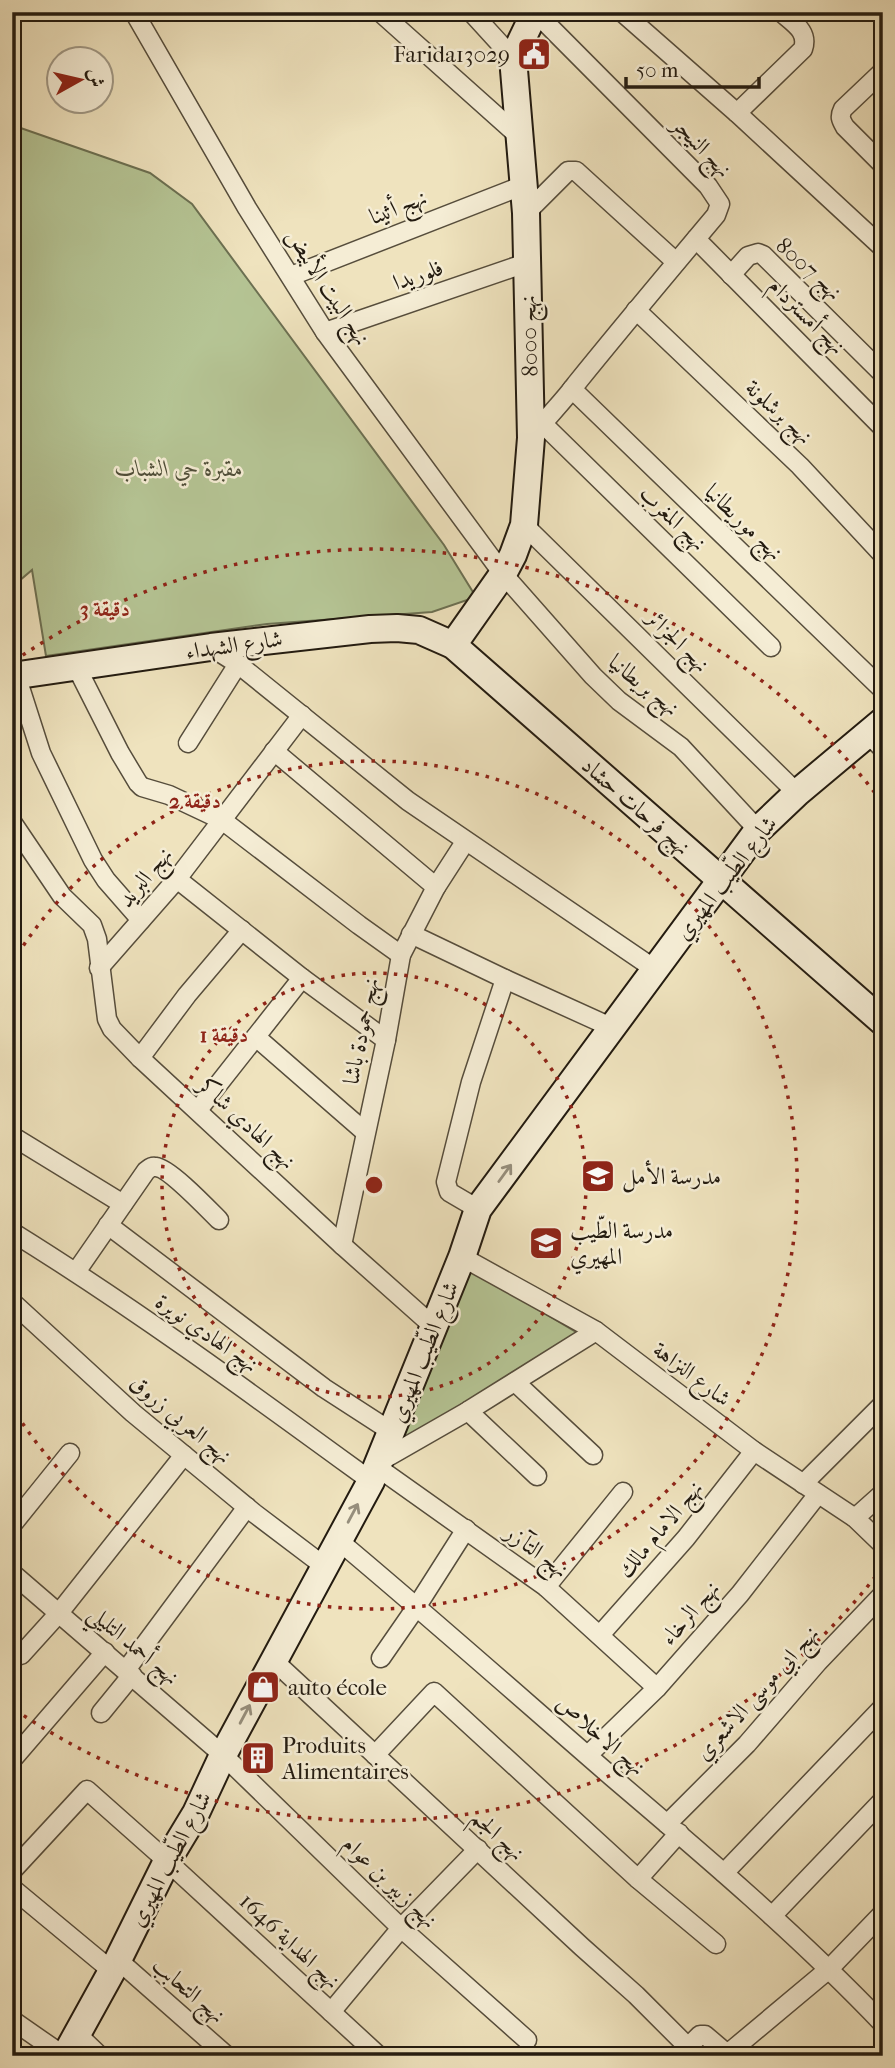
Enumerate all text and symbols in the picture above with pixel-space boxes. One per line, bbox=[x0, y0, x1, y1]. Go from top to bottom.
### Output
public building icon: Farida13029 bbox=[515, 35, 553, 73]
place label: Farida13029 bbox=[393, 41, 510, 68]
north arrow bbox=[46, 46, 116, 116]
scale bar bbox=[626, 46, 758, 90]
text: 50 m bbox=[636, 58, 679, 82]
text: ش bbox=[84, 67, 108, 89]
street label: نهج النيجر bbox=[660, 110, 737, 188]
street label: نهج أثينا bbox=[364, 181, 433, 237]
street label: نهج البيت الأبيض bbox=[274, 222, 378, 354]
street label: نهج 8007 bbox=[766, 232, 848, 311]
street label: فلوريدا bbox=[389, 254, 447, 297]
street label: نهج أمستردام bbox=[758, 270, 853, 365]
street label: نهج 8000 bbox=[514, 295, 551, 377]
street label: نهج برشلونة bbox=[735, 374, 818, 455]
park label: مقبرة حي الشباب bbox=[115, 455, 243, 487]
street label: نهج موريطانيا bbox=[694, 478, 789, 571]
street label: نهج المغرب bbox=[629, 480, 712, 561]
text: 3 دقيقة bbox=[80, 597, 130, 621]
street label: نهج الجزائر bbox=[635, 603, 715, 683]
street label: شارع الشهداء bbox=[184, 625, 285, 671]
street label: نهج بريطانيا bbox=[599, 648, 685, 727]
street label: نهج فرحات حشاد bbox=[571, 751, 696, 866]
text: 2 دقيقة bbox=[169, 789, 221, 813]
street label: شارع الطّيب المهيري bbox=[668, 809, 787, 949]
street label: نهج البريد bbox=[112, 841, 183, 917]
street label: نهج حمودة باشا bbox=[337, 975, 391, 1088]
text: 1 دقيقة bbox=[200, 1023, 248, 1047]
street label: نهج الهادي شاكر bbox=[186, 1070, 301, 1180]
school or university icon: مدرسة الأمل bbox=[579, 1157, 617, 1195]
place label: مدرسة الأمل bbox=[622, 1160, 721, 1193]
one-way arrow bbox=[498, 1164, 513, 1183]
centre of rings bbox=[362, 1173, 386, 1197]
place label: مدرسة الطّيب المهيري bbox=[570, 1215, 673, 1275]
school or university icon: مدرسة الطّيب المهيري bbox=[527, 1224, 565, 1262]
street label: شارع الطّيب المهيري bbox=[382, 1277, 470, 1429]
street label: نهج الهادي نويرة bbox=[146, 1288, 264, 1384]
street label: شارع النزاهة bbox=[644, 1336, 736, 1417]
street label: نهج العربي زروق bbox=[120, 1369, 237, 1475]
street label: نهج الامام مالك bbox=[612, 1475, 714, 1588]
one-way arrow bbox=[347, 1504, 361, 1524]
street label: نهج التآزر bbox=[494, 1517, 574, 1589]
street label: نهج الرخاء bbox=[655, 1575, 731, 1655]
street label: نهج أحمد التليلي bbox=[77, 1597, 187, 1698]
street label: نهج ابي موسى الاشعري bbox=[689, 1620, 830, 1771]
shop icon: auto école bbox=[244, 1668, 282, 1706]
place label: auto école bbox=[288, 1674, 387, 1701]
street label: نهج الاخلاص bbox=[546, 1689, 651, 1786]
one-way arrow bbox=[239, 1704, 253, 1724]
place label: Produits Alimentaires bbox=[281, 1732, 409, 1785]
building icon: Produits Alimentaires bbox=[239, 1739, 277, 1777]
street label: شارع الطّيب المهيري bbox=[121, 1786, 222, 1934]
street label: نهج الجم bbox=[460, 1804, 530, 1872]
street label: نهج زبير بن عوام bbox=[332, 1830, 443, 1939]
street label: نهج الهداية 1646 bbox=[229, 1888, 346, 2000]
street label: نهج التحابب bbox=[143, 1951, 231, 2034]

